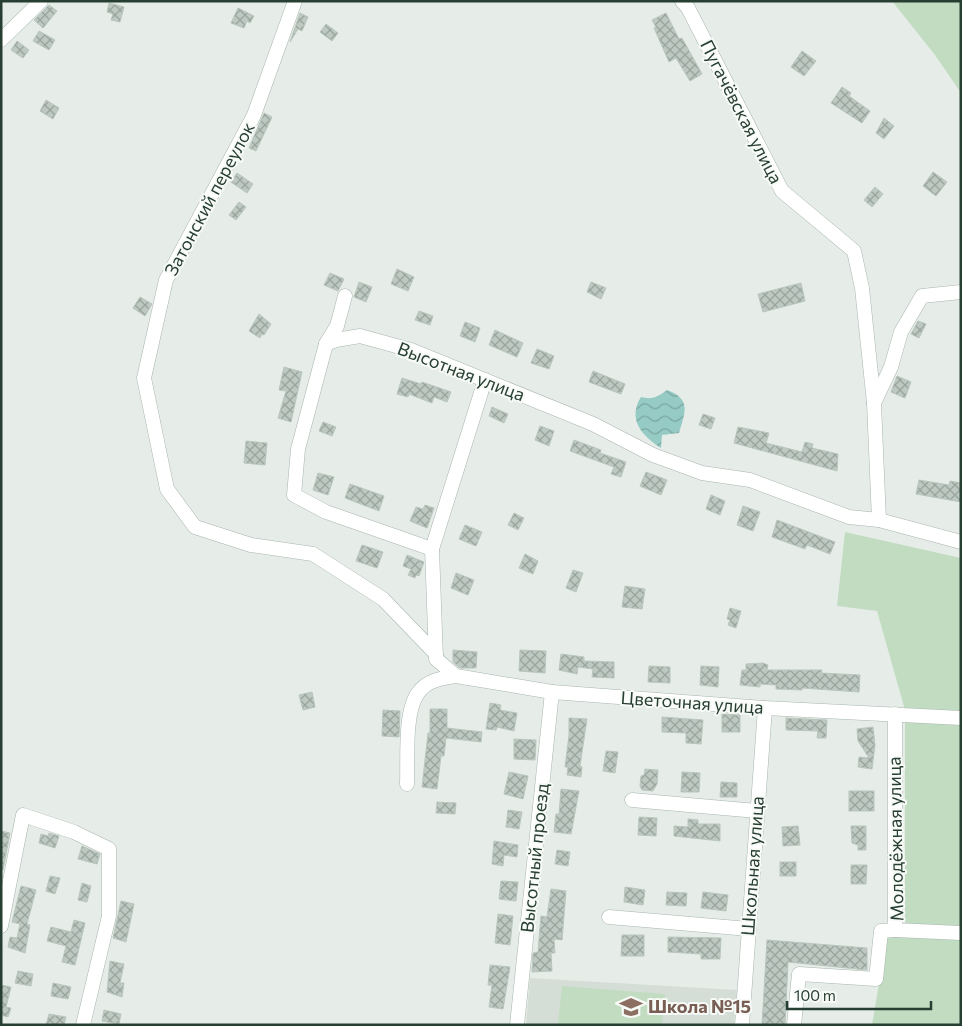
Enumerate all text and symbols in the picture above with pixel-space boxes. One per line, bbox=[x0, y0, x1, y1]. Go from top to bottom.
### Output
street label: Пугачёвская улица bbox=[696, 36, 788, 187]
street label: Затонский переулок bbox=[159, 118, 259, 279]
street label: Высотная улица bbox=[395, 337, 528, 405]
street label: Цветочная улица bbox=[620, 686, 764, 718]
street label: Молодёжная улица bbox=[883, 756, 907, 922]
street label: Высотный проезд bbox=[515, 782, 553, 934]
street label: Школьная улица bbox=[736, 795, 768, 937]
scale bar bbox=[787, 978, 931, 1010]
text: 100 m bbox=[794, 986, 836, 1004]
school or university icon: Школа №15 bbox=[618, 994, 644, 1020]
place label: Школа №15 bbox=[648, 995, 751, 1017]

